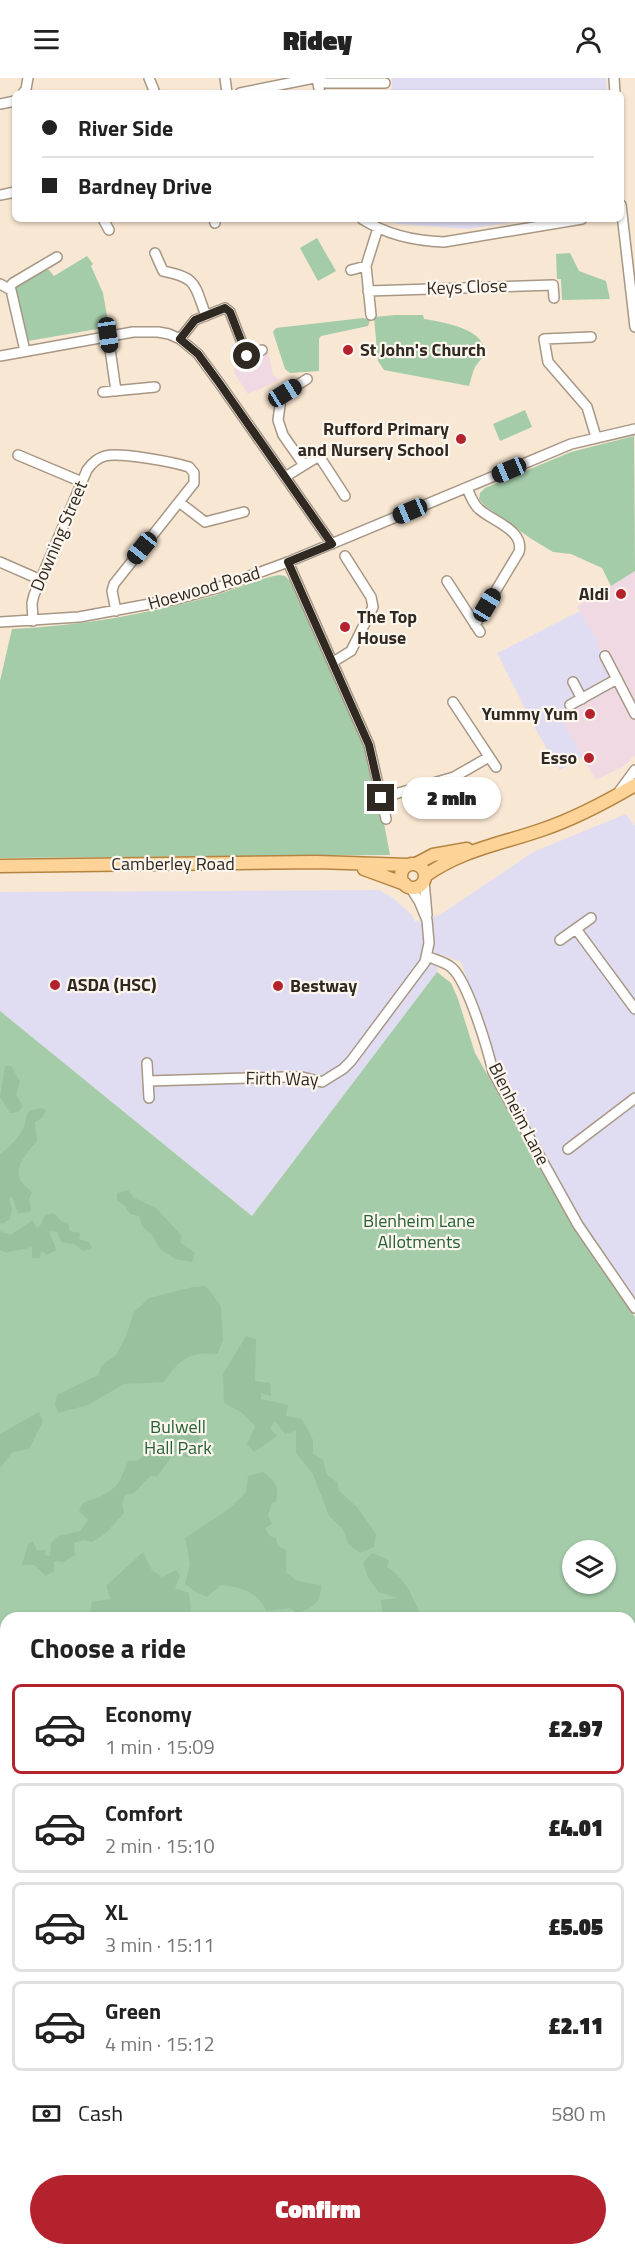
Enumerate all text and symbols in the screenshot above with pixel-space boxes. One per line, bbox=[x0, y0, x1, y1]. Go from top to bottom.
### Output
text: Ridey bbox=[283, 19, 352, 60]
icon: menu bbox=[30, 23, 63, 56]
icon: person bbox=[572, 23, 605, 56]
text: River Side bbox=[78, 111, 173, 145]
text: Bardney Drive bbox=[78, 169, 212, 203]
street label: Keys Close bbox=[426, 272, 508, 301]
car bbox=[97, 316, 119, 354]
place label: St John's Church bbox=[360, 336, 486, 363]
route start bbox=[233, 342, 260, 369]
marker: St John's Church bbox=[341, 343, 355, 357]
car bbox=[265, 376, 305, 410]
place label: Rufford Primary and Nursery School bbox=[298, 415, 449, 463]
marker: Rufford Primary and Nursery School bbox=[454, 432, 468, 446]
car bbox=[489, 455, 529, 485]
street label: Downing Street bbox=[23, 476, 94, 595]
car bbox=[390, 496, 430, 526]
car bbox=[124, 528, 160, 568]
street label: Hoewood Road bbox=[145, 559, 263, 616]
place label: Aldi bbox=[579, 580, 609, 607]
car bbox=[470, 585, 504, 625]
marker: Aldi bbox=[614, 587, 628, 601]
place label: The Top House bbox=[357, 603, 417, 651]
marker: The Top House bbox=[338, 620, 352, 634]
place label: Yummy Yum bbox=[482, 700, 578, 727]
marker: Yummy Yum bbox=[583, 707, 597, 721]
place label: Esso bbox=[540, 744, 577, 771]
marker: Esso bbox=[582, 751, 596, 765]
callout: 2 min bbox=[402, 777, 501, 819]
text: 2 min bbox=[427, 782, 476, 813]
route end bbox=[367, 784, 394, 811]
street label: Camberley Road bbox=[111, 850, 235, 877]
place label: ASDA (HSC) bbox=[67, 971, 156, 998]
place label: Bestway bbox=[290, 972, 357, 999]
marker: ASDA (HSC) bbox=[48, 978, 62, 992]
marker: Bestway bbox=[271, 979, 285, 993]
street label: Blenheim Lane bbox=[482, 1058, 557, 1170]
street label: Firth Way bbox=[245, 1064, 319, 1093]
park label: Blenheim Lane Allotments bbox=[363, 1207, 475, 1255]
park label: Bulwell Hall Park bbox=[144, 1413, 212, 1461]
map controls bbox=[562, 1540, 616, 1594]
button: layers bbox=[562, 1540, 616, 1594]
text: Choose a ride bbox=[30, 1627, 186, 1668]
text: Economy bbox=[105, 1697, 192, 1731]
icon: car bbox=[33, 1702, 87, 1756]
text: £2.97 bbox=[548, 1712, 603, 1746]
text: 1 min · 15:09 bbox=[105, 1731, 215, 1762]
text: Comfort bbox=[105, 1796, 183, 1830]
icon: car bbox=[33, 1801, 87, 1855]
text: £4.01 bbox=[548, 1811, 603, 1845]
text: 2 min · 15:10 bbox=[105, 1830, 215, 1861]
text: XL bbox=[105, 1895, 128, 1929]
icon: car bbox=[33, 1900, 87, 1954]
text: £5.05 bbox=[548, 1910, 603, 1944]
text: 3 min · 15:11 bbox=[105, 1929, 215, 1960]
text: Green bbox=[105, 1994, 161, 2028]
icon: car bbox=[33, 1999, 87, 2053]
text: £2.11 bbox=[548, 2009, 603, 2043]
text: 4 min · 15:12 bbox=[105, 2028, 215, 2059]
text: Cash bbox=[78, 2096, 123, 2130]
icon: cash bbox=[30, 2097, 63, 2130]
text: 580 m bbox=[551, 2098, 606, 2129]
button: Confirm bbox=[30, 2175, 606, 2244]

